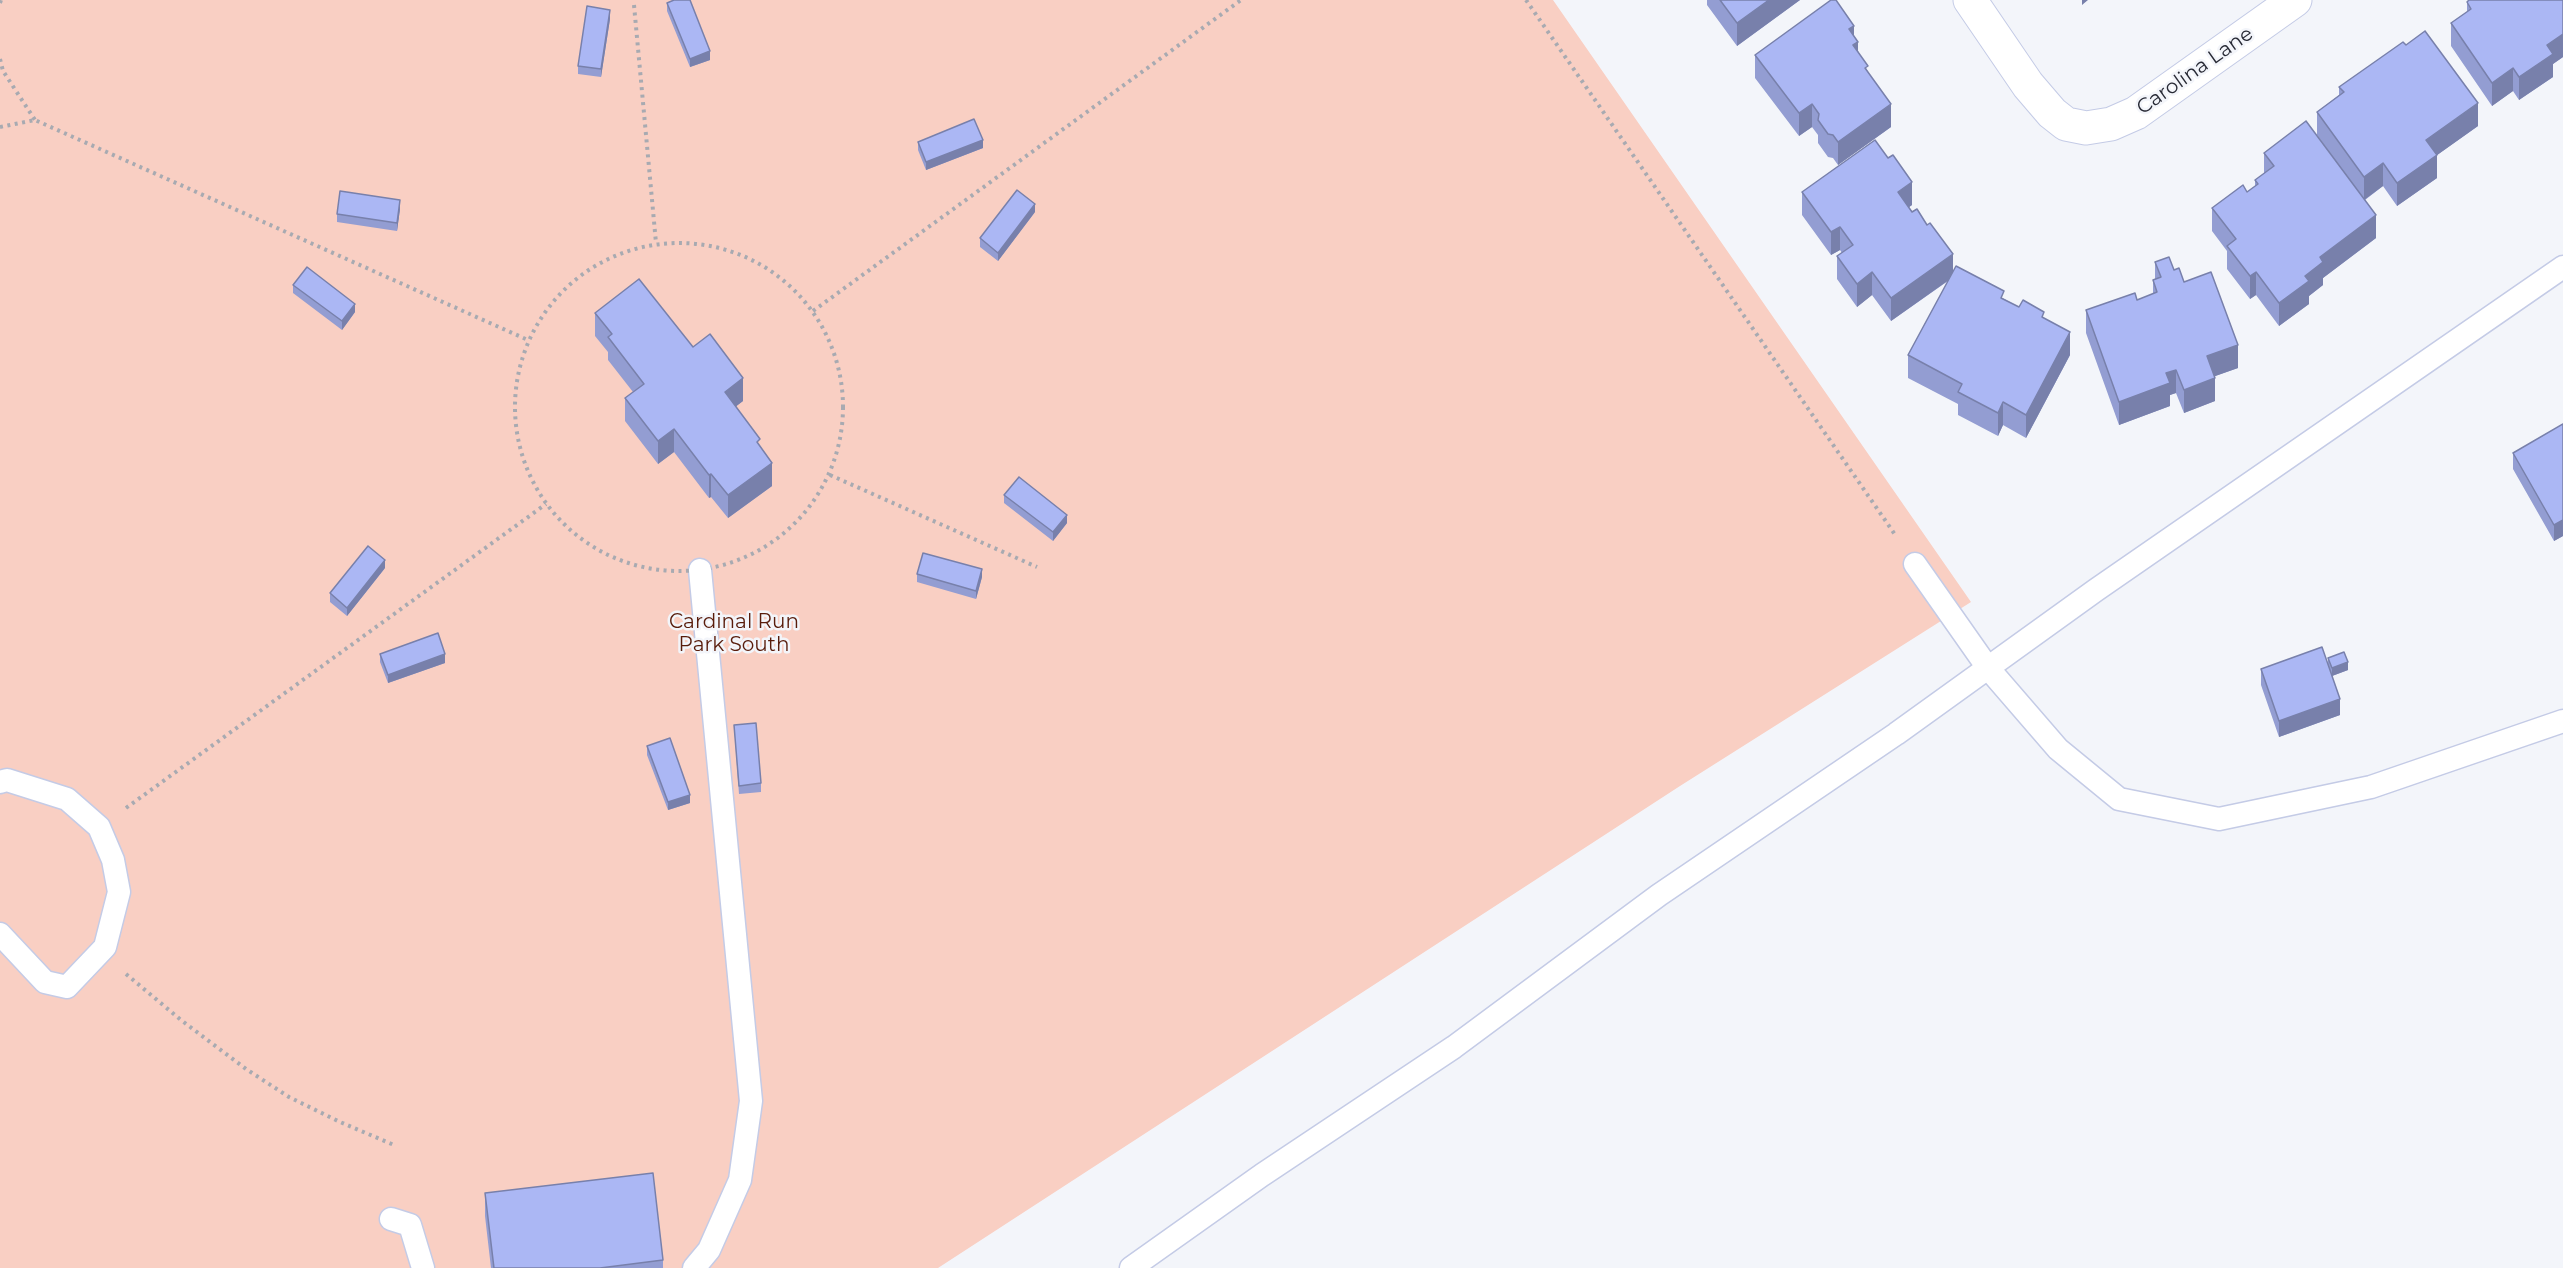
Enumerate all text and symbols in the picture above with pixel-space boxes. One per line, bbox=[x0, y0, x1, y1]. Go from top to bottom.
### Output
street label: Carolina Lane bbox=[2132, 22, 2258, 120]
park label: Cardinal Run Park South bbox=[669, 610, 799, 657]

